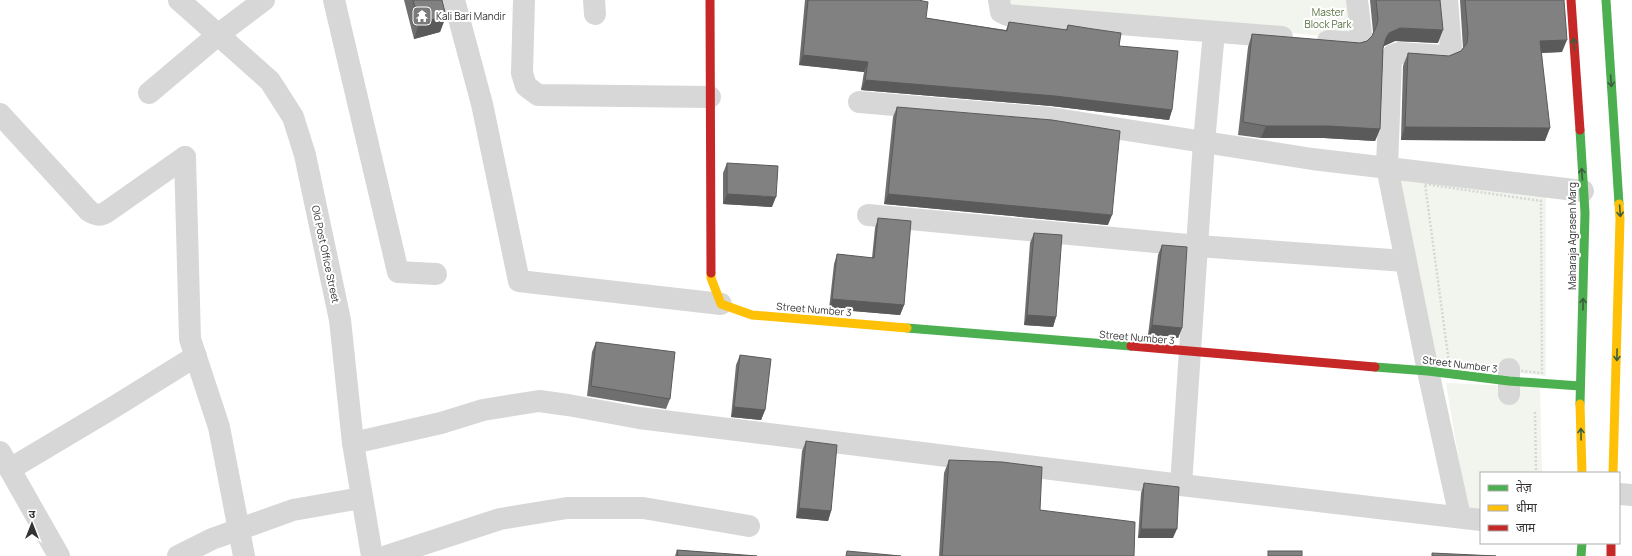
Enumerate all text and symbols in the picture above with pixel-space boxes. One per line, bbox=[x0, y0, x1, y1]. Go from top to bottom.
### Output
temple icon: Kali Bari Mandir bbox=[411, 5, 433, 27]
park label: Master Block Park bbox=[1305, 5, 1352, 31]
place label: Kali Bari Mandir bbox=[436, 9, 506, 23]
one-way arrow bbox=[1570, 38, 1578, 51]
one-way arrow bbox=[1608, 74, 1615, 87]
one-way arrow bbox=[1579, 168, 1586, 181]
street label: Maharaja Agrasen Marg bbox=[1565, 182, 1579, 290]
street label: Old Post Office Street bbox=[309, 204, 343, 304]
one-way arrow bbox=[1616, 204, 1623, 217]
one-way arrow bbox=[1579, 298, 1587, 311]
street label: Street Number 3 bbox=[776, 299, 852, 319]
street label: Street Number 3 bbox=[1099, 327, 1175, 347]
one-way arrow bbox=[1613, 348, 1621, 361]
street label: Street Number 3 bbox=[1422, 352, 1498, 376]
one-way arrow bbox=[1577, 428, 1585, 441]
legend bbox=[1480, 472, 1620, 544]
text: तेज़ bbox=[1516, 479, 1533, 496]
text: धीमा bbox=[1516, 499, 1538, 516]
north arrow bbox=[12, 504, 52, 544]
text: उ bbox=[29, 506, 36, 521]
text: जाम bbox=[1516, 519, 1536, 536]

